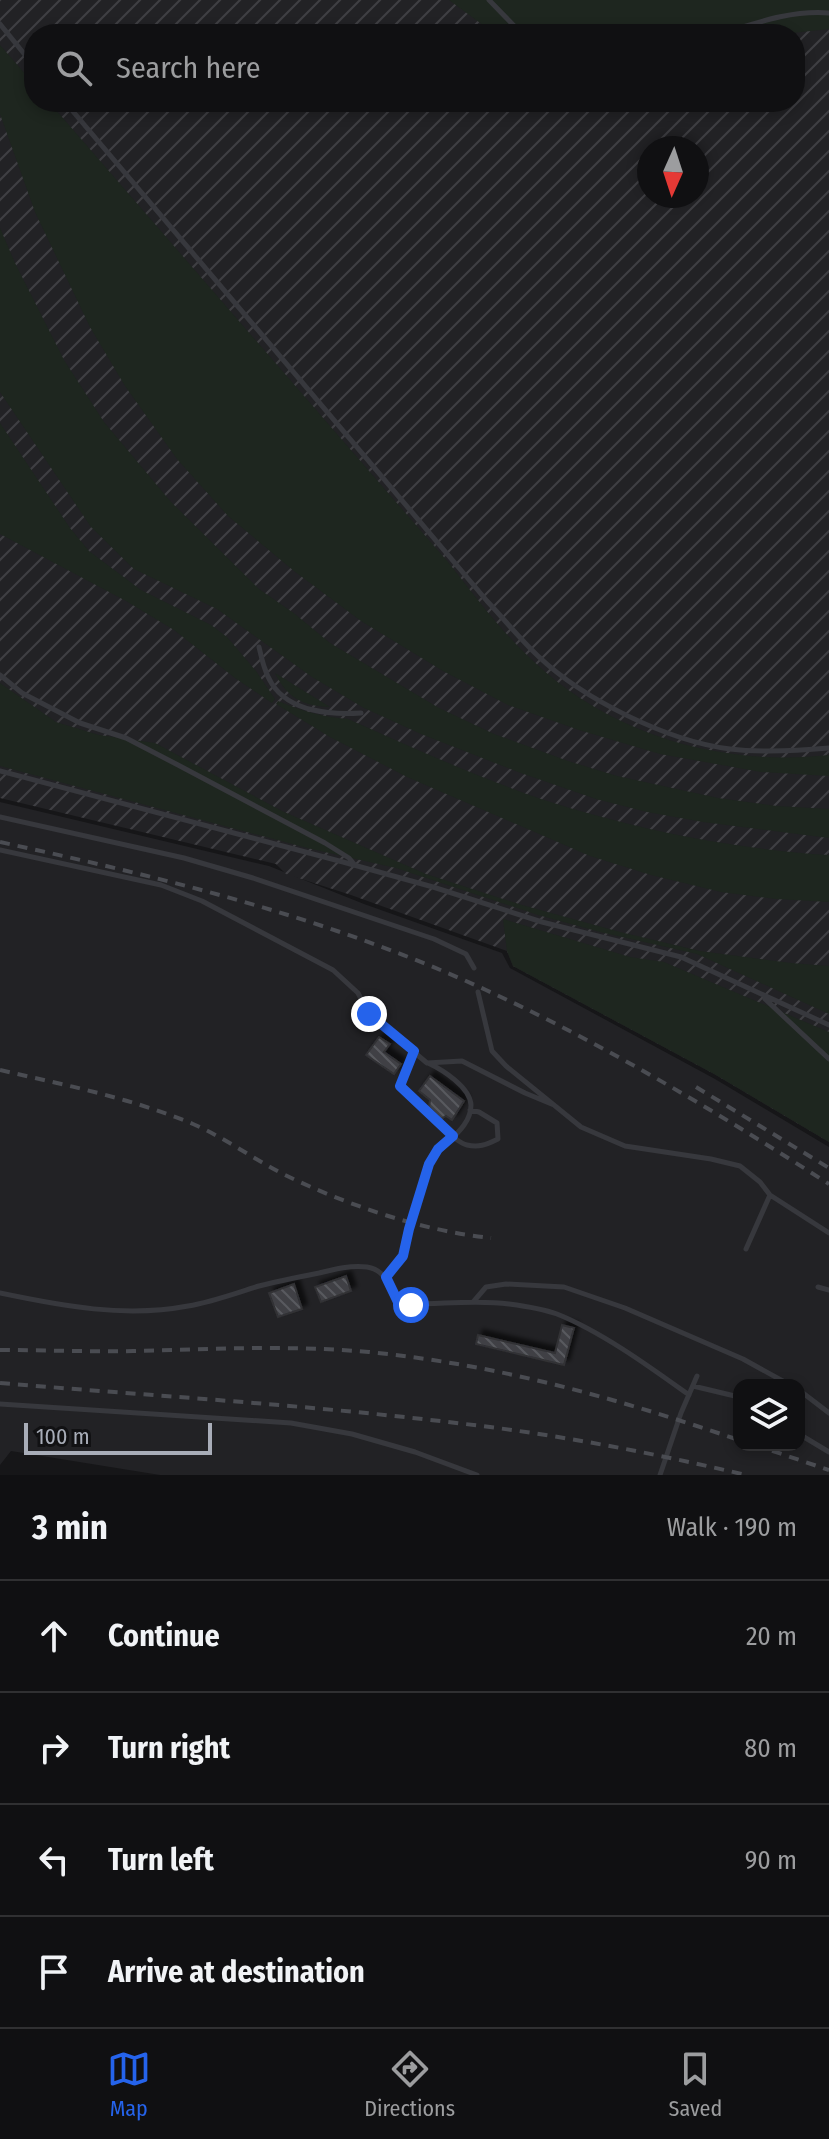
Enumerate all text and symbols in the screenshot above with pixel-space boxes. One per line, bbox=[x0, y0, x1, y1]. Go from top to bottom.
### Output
search box bbox=[24, 24, 805, 112]
icon: search bbox=[52, 46, 96, 90]
text: Search here bbox=[116, 50, 261, 86]
north arrow bbox=[637, 136, 709, 208]
route end bbox=[351, 996, 387, 1032]
route start bbox=[393, 1287, 429, 1323]
map controls bbox=[733, 1379, 805, 1451]
button: layers bbox=[733, 1379, 805, 1451]
scale bar bbox=[24, 1419, 212, 1455]
text: 100 m bbox=[36, 1423, 90, 1450]
text: 3 min bbox=[32, 1507, 108, 1548]
text: Walk · 190 m bbox=[667, 1512, 797, 1543]
icon: ahead bbox=[32, 1614, 76, 1658]
text: Continue bbox=[108, 1618, 220, 1654]
text: 20 m bbox=[746, 1621, 797, 1652]
icon: right bbox=[32, 1726, 76, 1770]
text: Turn right bbox=[108, 1730, 230, 1766]
text: 80 m bbox=[744, 1733, 797, 1764]
icon: left bbox=[32, 1838, 76, 1882]
text: Turn left bbox=[108, 1842, 214, 1878]
text: 90 m bbox=[745, 1845, 797, 1876]
icon: arrive bbox=[32, 1950, 76, 1994]
text: Arrive at destination bbox=[108, 1954, 365, 1990]
tab: Map bbox=[107, 2047, 151, 2122]
tab: Directions bbox=[364, 2047, 455, 2122]
tab: Saved bbox=[669, 2047, 722, 2122]

